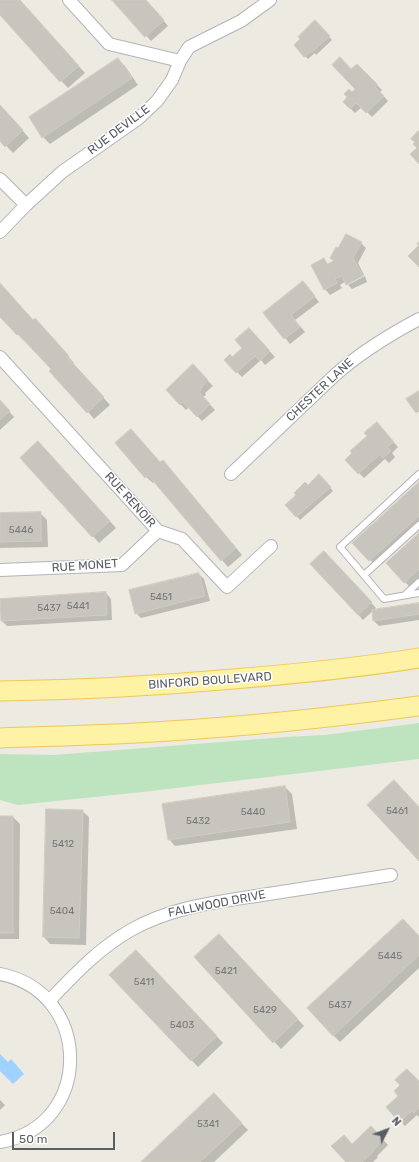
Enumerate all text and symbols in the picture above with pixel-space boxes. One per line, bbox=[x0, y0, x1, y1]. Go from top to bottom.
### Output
street label: RUE DEVILLE bbox=[85, 102, 153, 158]
street label: CHESTER LANE bbox=[283, 355, 357, 425]
street label: RUE RENOIR bbox=[101, 469, 159, 531]
house number: 5446 bbox=[9, 524, 33, 536]
street label: RUE MONET bbox=[51, 556, 119, 576]
house number: 5451 bbox=[150, 591, 172, 603]
house number: 5441 bbox=[67, 600, 89, 612]
house number: 5437 bbox=[37, 602, 61, 614]
street label: BINFORD BOULEVARD bbox=[148, 670, 272, 692]
house number: 5461 bbox=[386, 805, 408, 817]
house number: 5440 bbox=[241, 806, 265, 818]
house number: 5432 bbox=[186, 815, 210, 827]
house number: 5412 bbox=[52, 838, 74, 850]
street label: FALLWOOD DRIVE bbox=[167, 887, 267, 921]
house number: 5404 bbox=[50, 905, 74, 917]
house number: 5445 bbox=[378, 950, 402, 962]
house number: 5421 bbox=[215, 965, 237, 977]
house number: 5411 bbox=[134, 976, 154, 988]
house number: 5437 bbox=[328, 999, 352, 1011]
house number: 5429 bbox=[253, 1004, 277, 1016]
house number: 5403 bbox=[170, 1019, 194, 1031]
north arrow bbox=[367, 1110, 407, 1150]
text: N bbox=[389, 1114, 404, 1129]
house number: 5341 bbox=[197, 1118, 219, 1130]
scale bar bbox=[14, 1124, 117, 1150]
text: 50 m bbox=[19, 1132, 47, 1146]

